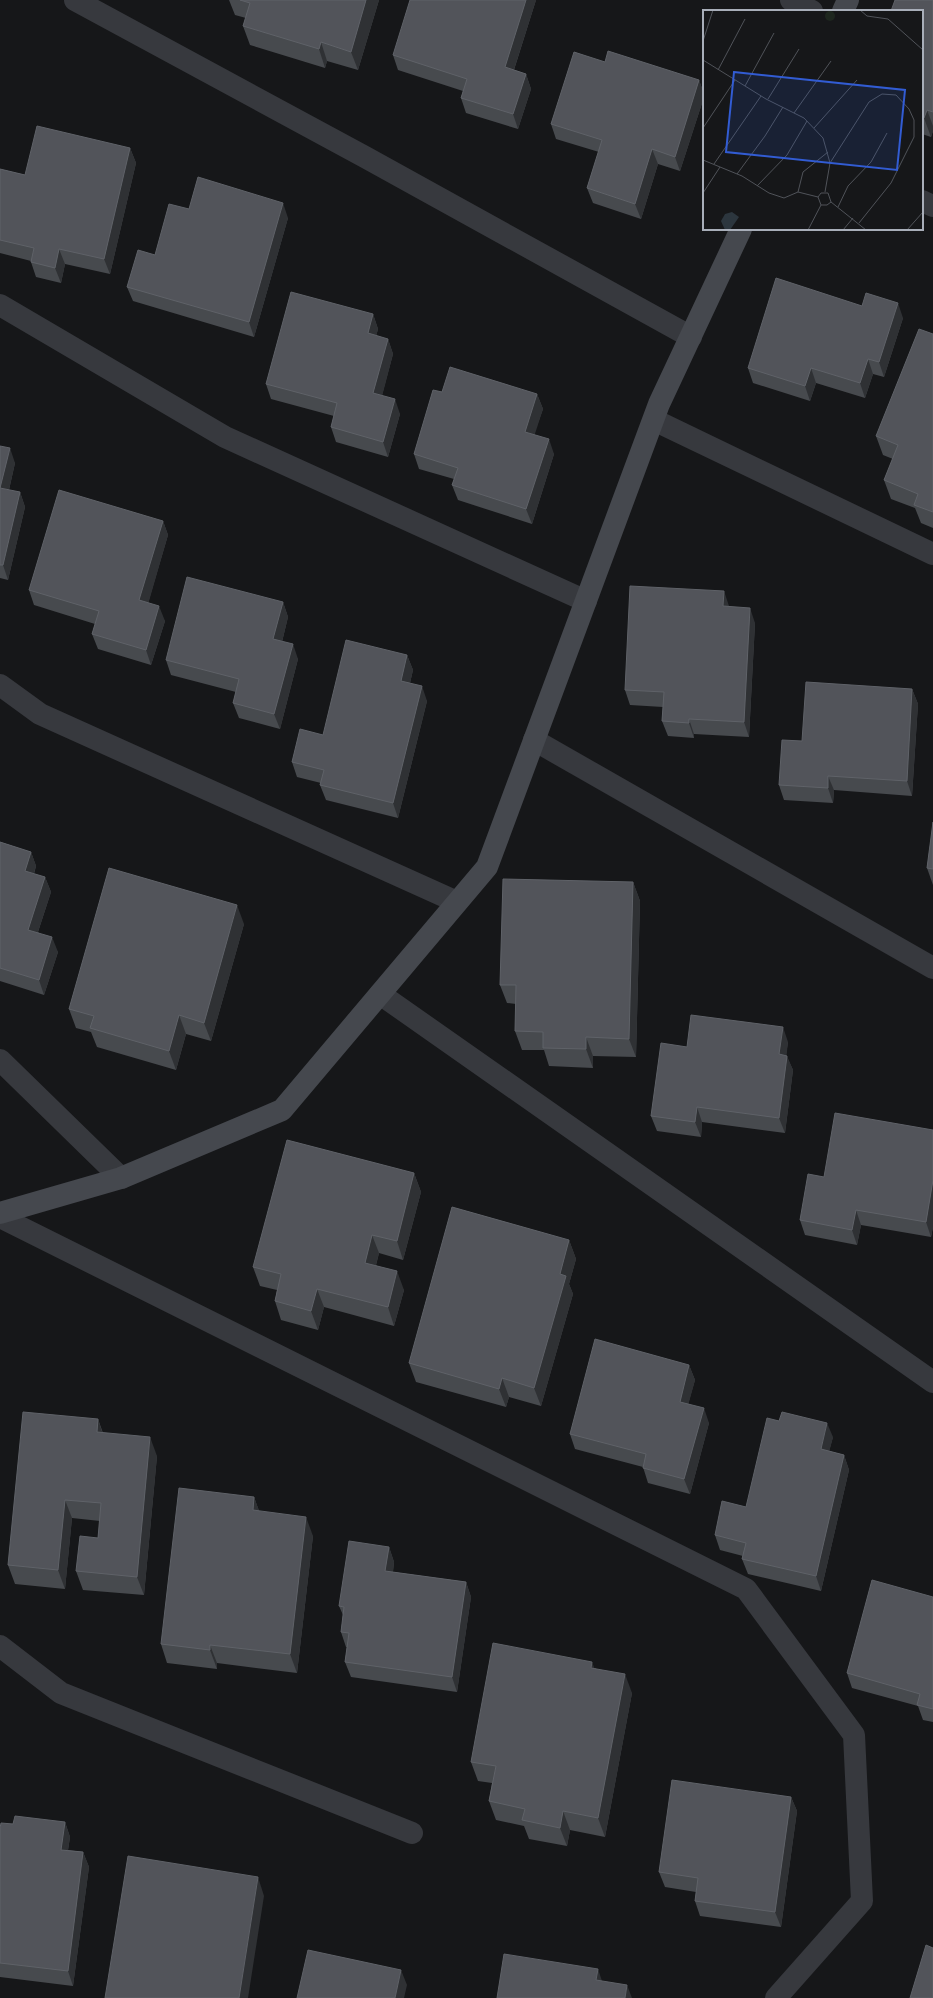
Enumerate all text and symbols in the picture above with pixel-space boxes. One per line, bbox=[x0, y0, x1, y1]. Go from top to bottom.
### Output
inset map bbox=[703, 10, 923, 230]

